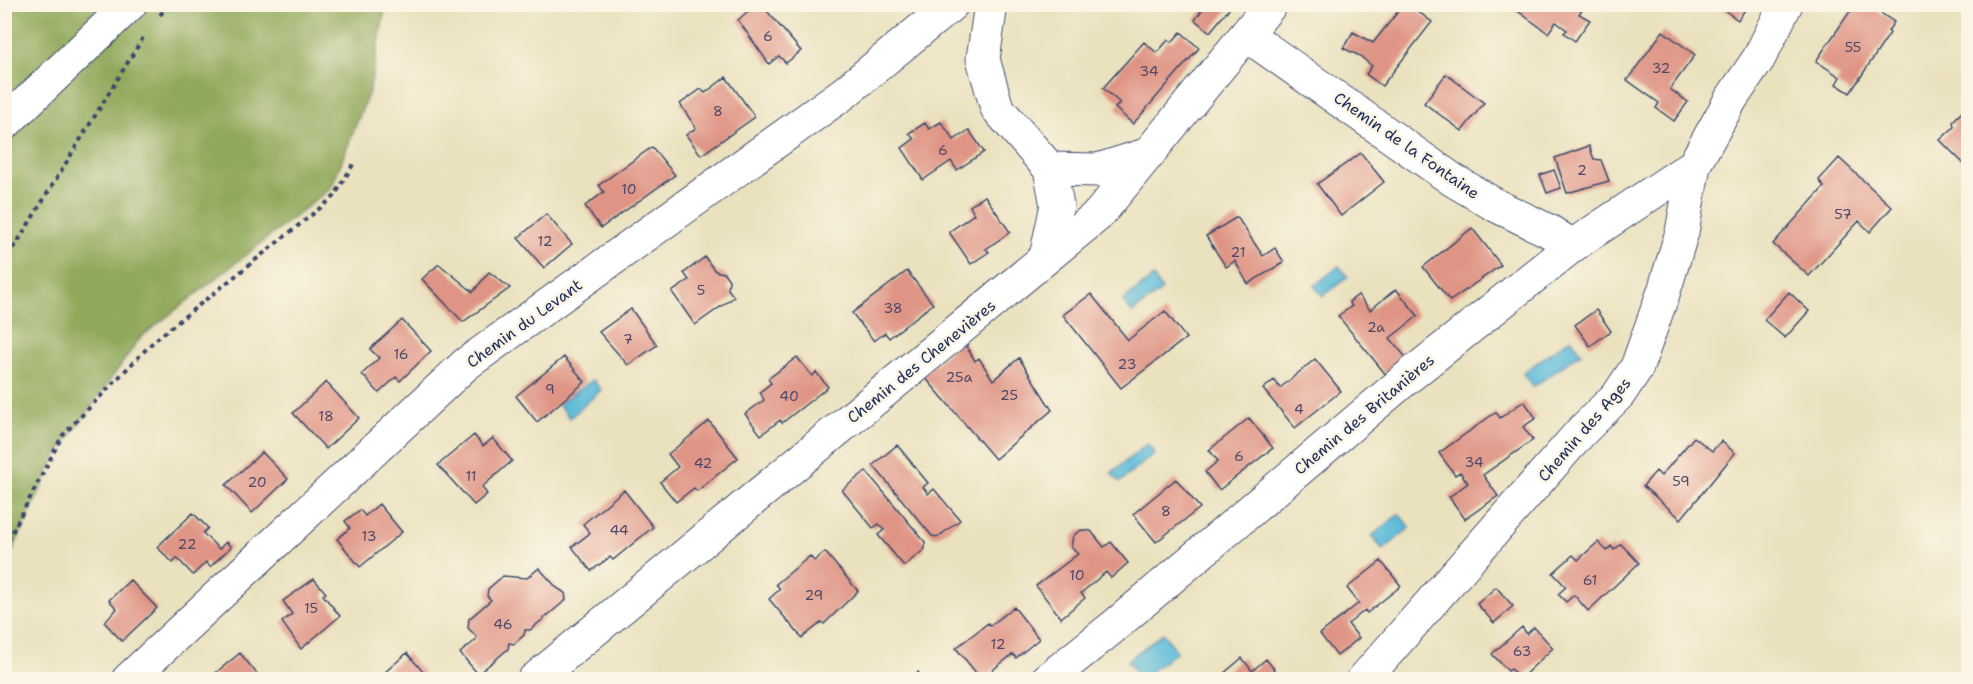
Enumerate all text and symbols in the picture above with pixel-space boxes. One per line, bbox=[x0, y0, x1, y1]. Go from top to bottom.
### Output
house number: 6 bbox=[763, 27, 773, 45]
house number: 55 bbox=[1845, 38, 1861, 56]
house number: 32 bbox=[1652, 59, 1670, 77]
house number: 34 bbox=[1139, 62, 1159, 80]
street label: Chemin de la Fontaine bbox=[1330, 87, 1484, 204]
house number: 8 bbox=[713, 102, 723, 120]
house number: 6 bbox=[938, 141, 948, 159]
house number: 2 bbox=[1577, 161, 1587, 179]
house number: 10 bbox=[621, 180, 637, 198]
house number: 57 bbox=[1834, 205, 1852, 223]
house number: 12 bbox=[538, 232, 552, 250]
house number: 21 bbox=[1231, 243, 1245, 261]
street label: Chemin du Levant bbox=[462, 274, 586, 372]
house number: 5 bbox=[697, 281, 705, 299]
street label: Chemin des Chenevières bbox=[843, 295, 1000, 428]
house number: 38 bbox=[883, 299, 903, 317]
house number: 2a bbox=[1367, 318, 1385, 336]
house number: 7 bbox=[623, 330, 633, 348]
house number: 16 bbox=[393, 345, 409, 363]
street label: Chemin des Britanières bbox=[1290, 349, 1439, 479]
house number: 23 bbox=[1118, 355, 1136, 373]
house number: 25a bbox=[946, 368, 973, 386]
street label: Chemin des Ages bbox=[1533, 373, 1636, 486]
house number: 9 bbox=[545, 380, 555, 398]
house number: 25 bbox=[1000, 386, 1018, 404]
house number: 40 bbox=[779, 387, 799, 405]
house number: 4 bbox=[1294, 400, 1304, 418]
house number: 18 bbox=[318, 407, 334, 425]
house number: 6 bbox=[1234, 447, 1244, 465]
house number: 34 bbox=[1464, 453, 1484, 471]
house number: 42 bbox=[694, 454, 712, 472]
house number: 11 bbox=[465, 467, 477, 485]
house number: 59 bbox=[1672, 472, 1690, 490]
house number: 20 bbox=[247, 473, 267, 491]
house number: 8 bbox=[1161, 502, 1171, 520]
house number: 44 bbox=[609, 521, 629, 539]
house number: 13 bbox=[362, 527, 376, 545]
house number: 22 bbox=[178, 535, 196, 553]
house number: 10 bbox=[1069, 566, 1085, 584]
house number: 61 bbox=[1583, 571, 1597, 589]
house number: 29 bbox=[805, 586, 823, 604]
house number: 15 bbox=[304, 599, 318, 617]
house number: 46 bbox=[493, 615, 513, 633]
house number: 12 bbox=[991, 635, 1005, 653]
house number: 63 bbox=[1513, 642, 1531, 660]

